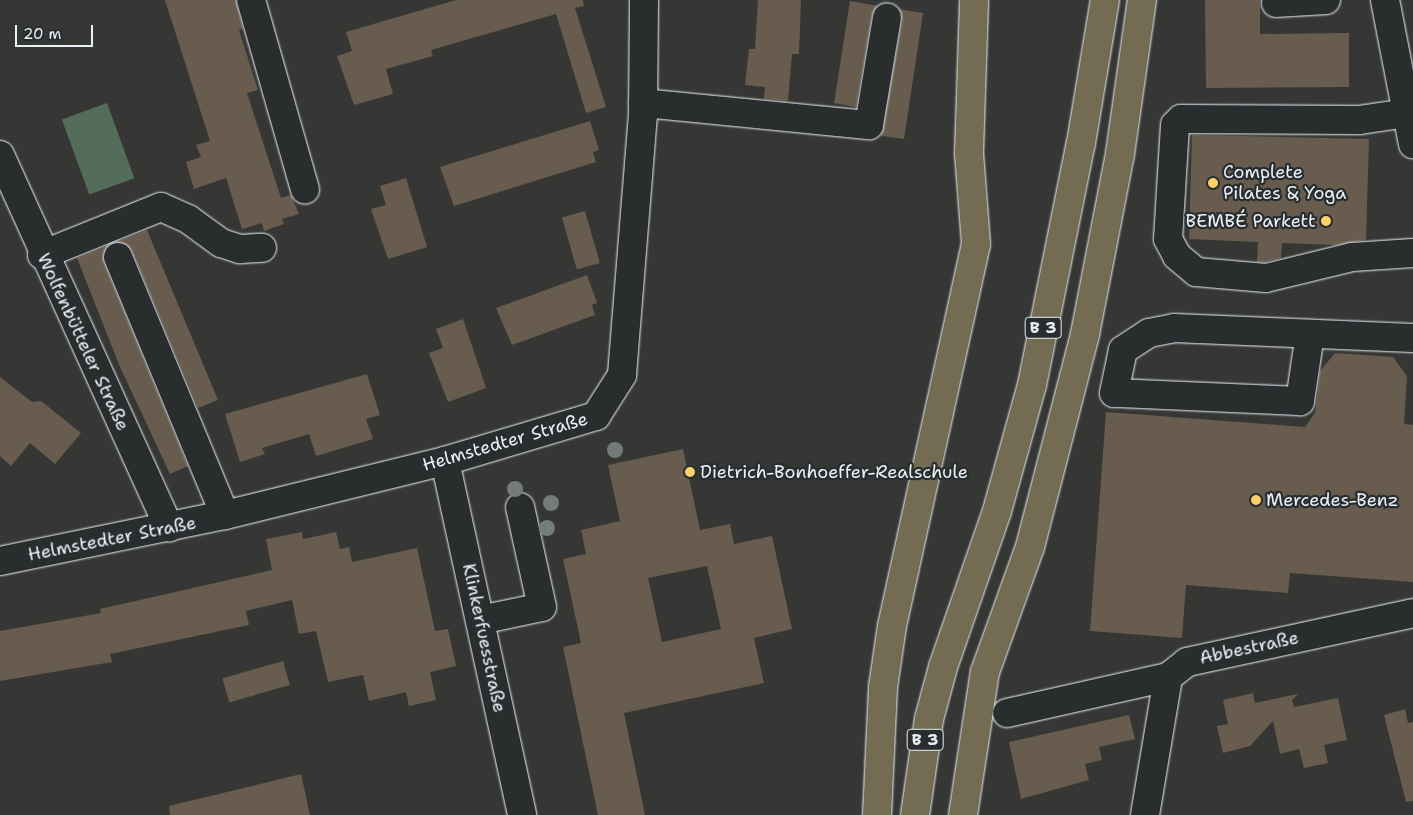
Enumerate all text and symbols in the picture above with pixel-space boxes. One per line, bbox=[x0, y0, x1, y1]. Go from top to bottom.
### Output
scale bar bbox=[18, 15, 95, 47]
text: 20 m bbox=[23, 24, 62, 44]
place label: Complete Pilates & Yoga bbox=[1223, 162, 1346, 204]
marker: Complete Pilates & Yoga bbox=[1207, 177, 1219, 189]
place label: BEMBÉ Parkett bbox=[1185, 210, 1316, 232]
marker: BEMBÉ Parkett bbox=[1320, 215, 1332, 227]
street label: Wolfenbütteler Straße bbox=[32, 250, 134, 434]
road number: B 3 bbox=[1024, 314, 1062, 342]
street label: Helmstedter Straße bbox=[420, 408, 590, 476]
place label: Dietrich-Bonhoeffer-Realschule bbox=[700, 461, 968, 483]
marker: Dietrich-Bonhoeffer-Realschule bbox=[684, 466, 696, 478]
place label: Mercedes-Benz bbox=[1266, 489, 1398, 511]
marker: Mercedes-Benz bbox=[1250, 494, 1262, 506]
street label: Helmstedter Straße bbox=[26, 512, 198, 566]
street label: Klinkerfuesstraße bbox=[458, 562, 510, 714]
street label: Abbestraße bbox=[1197, 627, 1301, 669]
road number: B 3 bbox=[906, 726, 944, 754]

